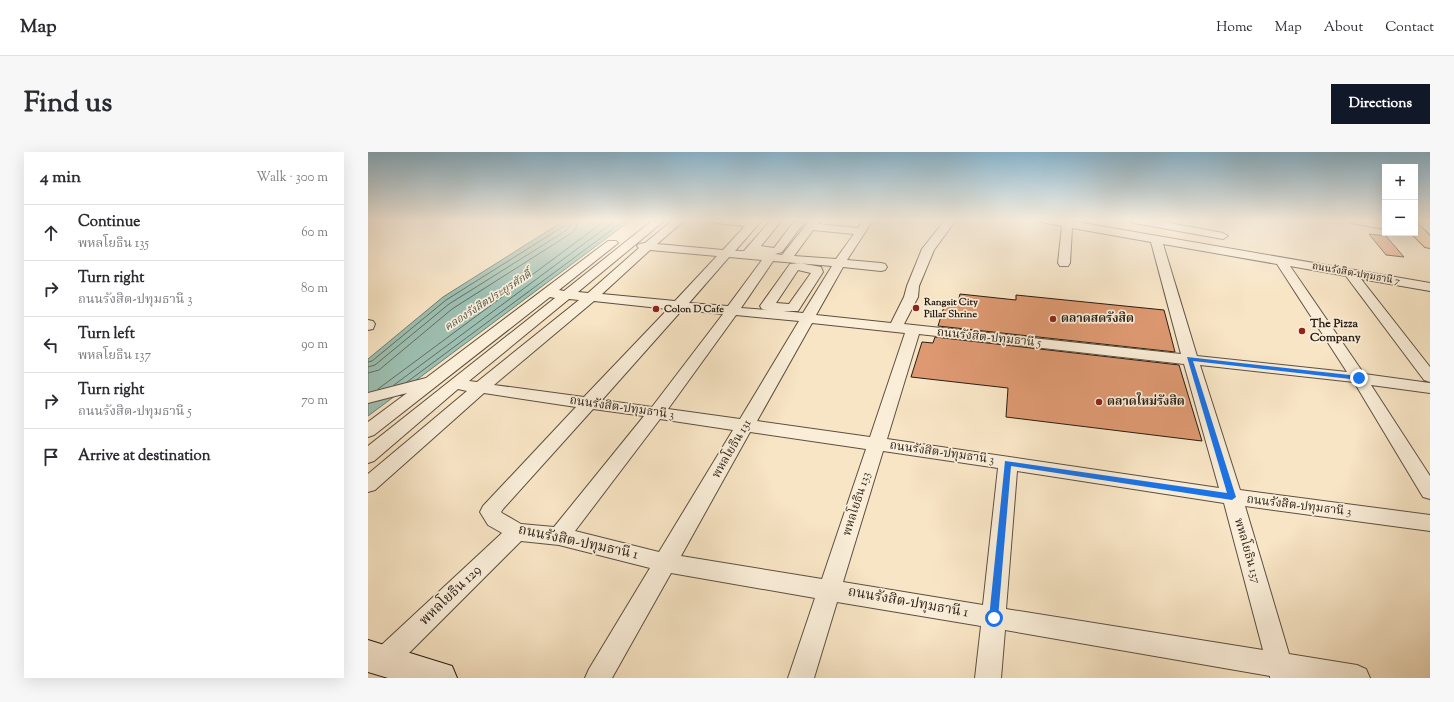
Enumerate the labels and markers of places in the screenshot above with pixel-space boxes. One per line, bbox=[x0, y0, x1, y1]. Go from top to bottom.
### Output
place label: Rangsit City Pillar Shrine bbox=[923, 295, 979, 322]
place label: Colon D Cafe bbox=[664, 302, 724, 317]
marker: Rangsit City Pillar Shrine bbox=[911, 303, 921, 313]
marker: Colon D Cafe bbox=[651, 304, 661, 314]
place label: ตลาดสดรังสิต bbox=[1061, 310, 1134, 328]
marker: ตลาดสดรังสิต bbox=[1048, 314, 1058, 324]
place label: The Pizza Company bbox=[1309, 315, 1361, 347]
marker: The Pizza Company bbox=[1297, 326, 1307, 336]
place label: ตลาดใหม่รังสิต bbox=[1107, 392, 1185, 411]
marker: ตลาดใหม่รังสิต bbox=[1094, 397, 1104, 407]

